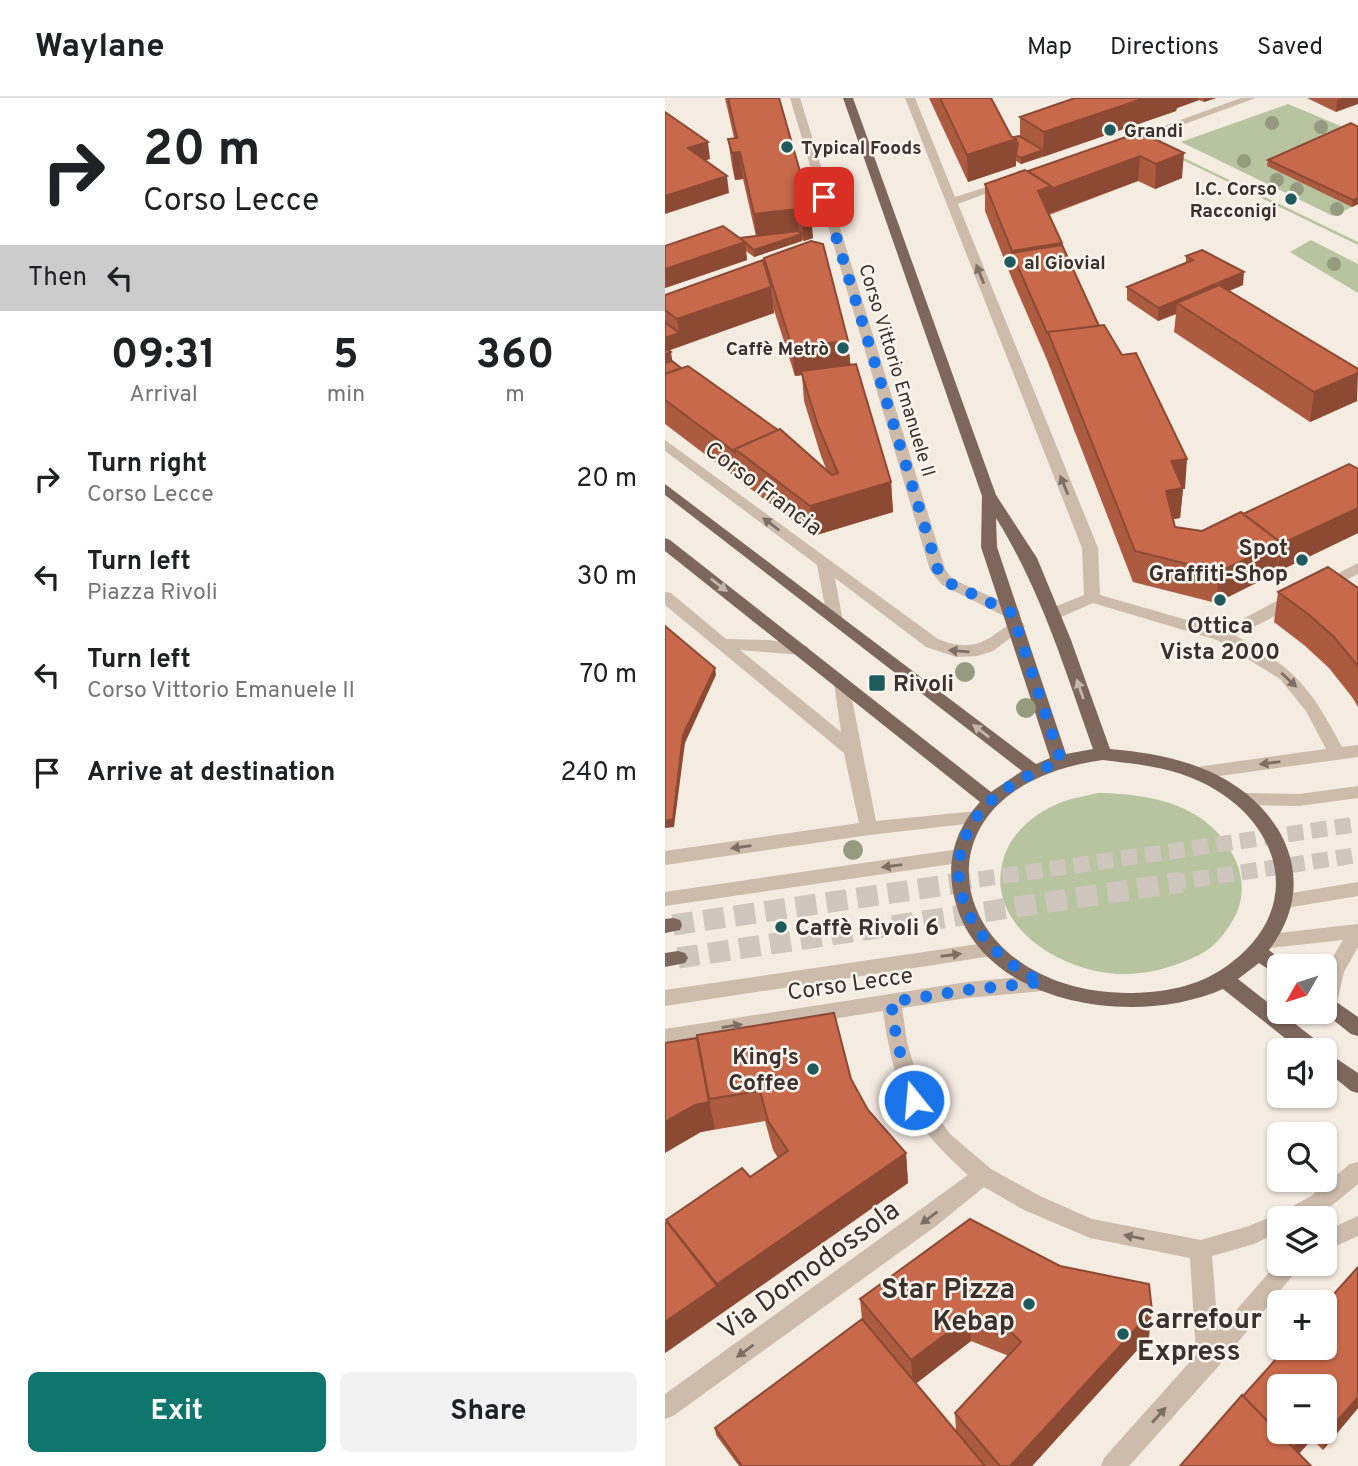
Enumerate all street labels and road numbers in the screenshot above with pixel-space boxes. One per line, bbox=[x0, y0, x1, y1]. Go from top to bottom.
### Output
street label: Corso Vittorio Emanuele II bbox=[852, 261, 940, 480]
street label: Corso Francia bbox=[698, 436, 827, 544]
street label: Corso Lecce bbox=[786, 962, 915, 1009]
street label: Via Domodossola bbox=[712, 1193, 908, 1349]

